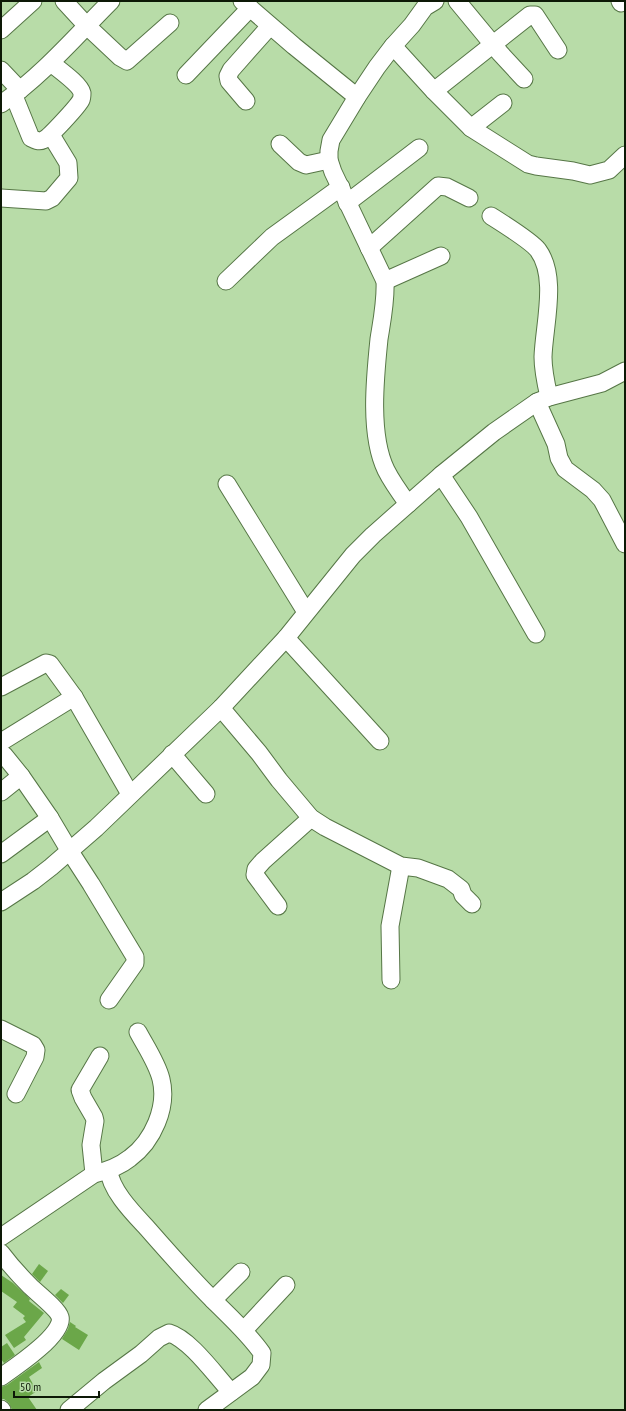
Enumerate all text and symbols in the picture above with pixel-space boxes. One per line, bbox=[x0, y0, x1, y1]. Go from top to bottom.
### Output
scale bar bbox=[14, 1373, 99, 1399]
text: 50 m bbox=[20, 1379, 41, 1394]

